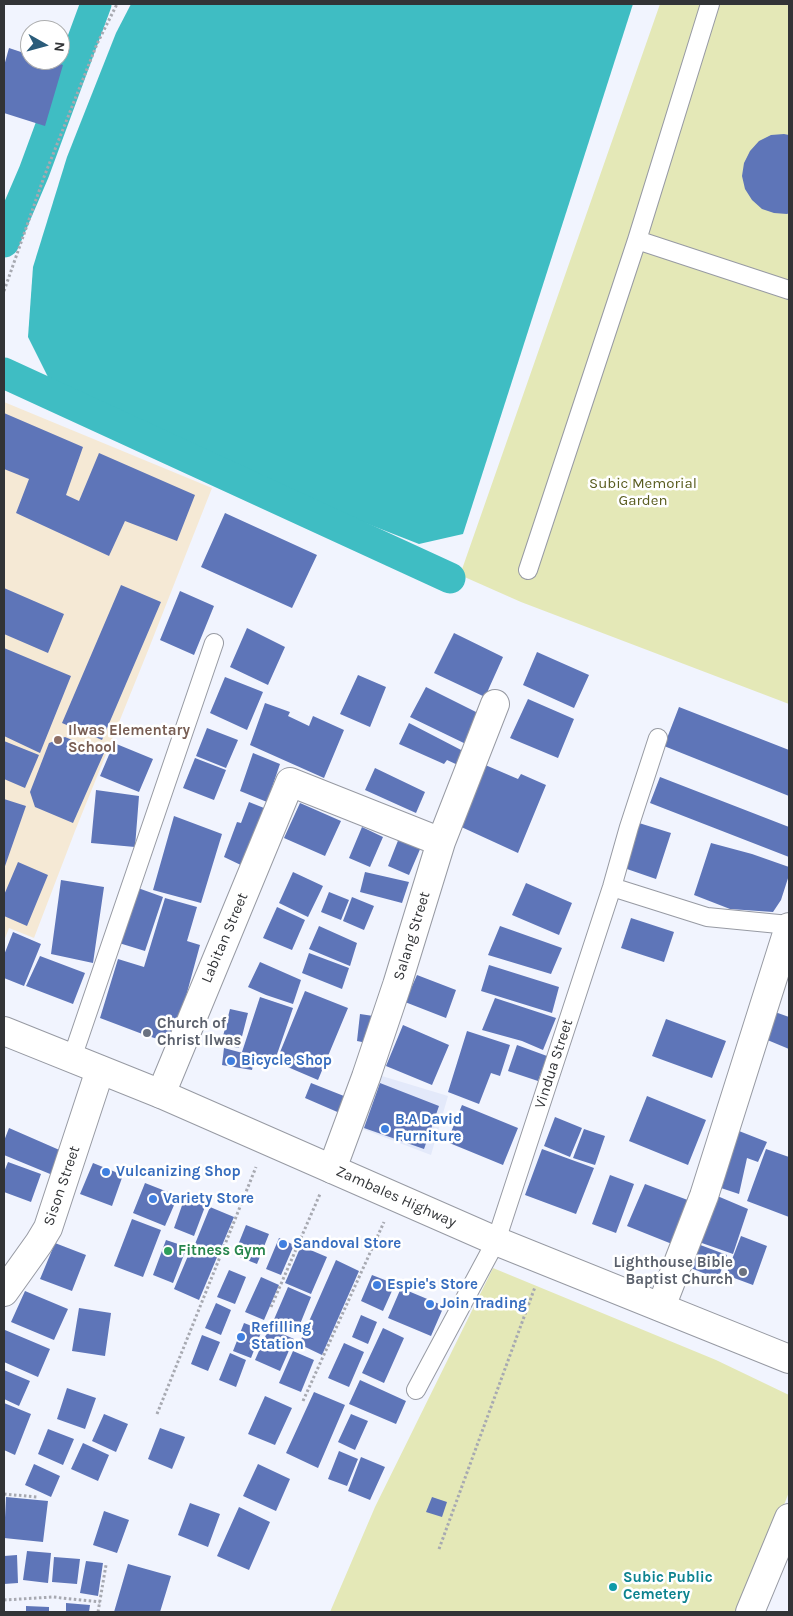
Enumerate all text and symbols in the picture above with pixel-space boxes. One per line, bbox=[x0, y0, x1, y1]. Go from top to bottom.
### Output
north arrow bbox=[20, 20, 70, 70]
text: N bbox=[50, 41, 68, 53]
park label: Subic Memorial Garden bbox=[589, 475, 697, 510]
place label: Ilwas Elementary School bbox=[68, 722, 190, 757]
marker: Ilwas Elementary School bbox=[52, 734, 64, 746]
street label: Salang Street bbox=[390, 889, 434, 983]
street label: Labitan Street bbox=[198, 890, 252, 986]
place label: Church of Christ Ilwas bbox=[157, 1015, 241, 1050]
street label: Vindua Street bbox=[531, 1017, 577, 1111]
marker: Church of Christ Ilwas bbox=[141, 1027, 153, 1039]
place label: Bicycle Shop bbox=[241, 1052, 332, 1070]
marker: Bicycle Shop bbox=[225, 1055, 237, 1067]
place label: B.A David Furniture bbox=[395, 1111, 462, 1146]
marker: B.A David Furniture bbox=[379, 1123, 391, 1135]
street label: Sison Street bbox=[40, 1144, 84, 1228]
street label: Zambales Highway bbox=[333, 1162, 459, 1232]
place label: Vulcanizing Shop bbox=[116, 1163, 241, 1181]
marker: Vulcanizing Shop bbox=[100, 1166, 112, 1178]
place label: Variety Store bbox=[163, 1190, 254, 1208]
marker: Variety Store bbox=[147, 1193, 159, 1205]
place label: Sandoval Store bbox=[293, 1235, 401, 1253]
marker: Sandoval Store bbox=[277, 1238, 289, 1250]
place label: Fitness Gym bbox=[178, 1242, 266, 1260]
marker: Fitness Gym bbox=[162, 1245, 174, 1257]
place label: Lighthouse Bible Baptist Church bbox=[613, 1254, 733, 1289]
marker: Lighthouse Bible Baptist Church bbox=[737, 1266, 749, 1278]
place label: Espie's Store bbox=[387, 1276, 478, 1294]
marker: Espie's Store bbox=[371, 1279, 383, 1291]
place label: Join Trading bbox=[440, 1295, 527, 1313]
marker: Join Trading bbox=[424, 1298, 436, 1310]
place label: Refilling Station bbox=[251, 1319, 311, 1354]
marker: Refilling Station bbox=[235, 1331, 247, 1343]
place label: Subic Public Cemetery bbox=[623, 1569, 713, 1604]
marker: Subic Public Cemetery bbox=[607, 1581, 619, 1593]

